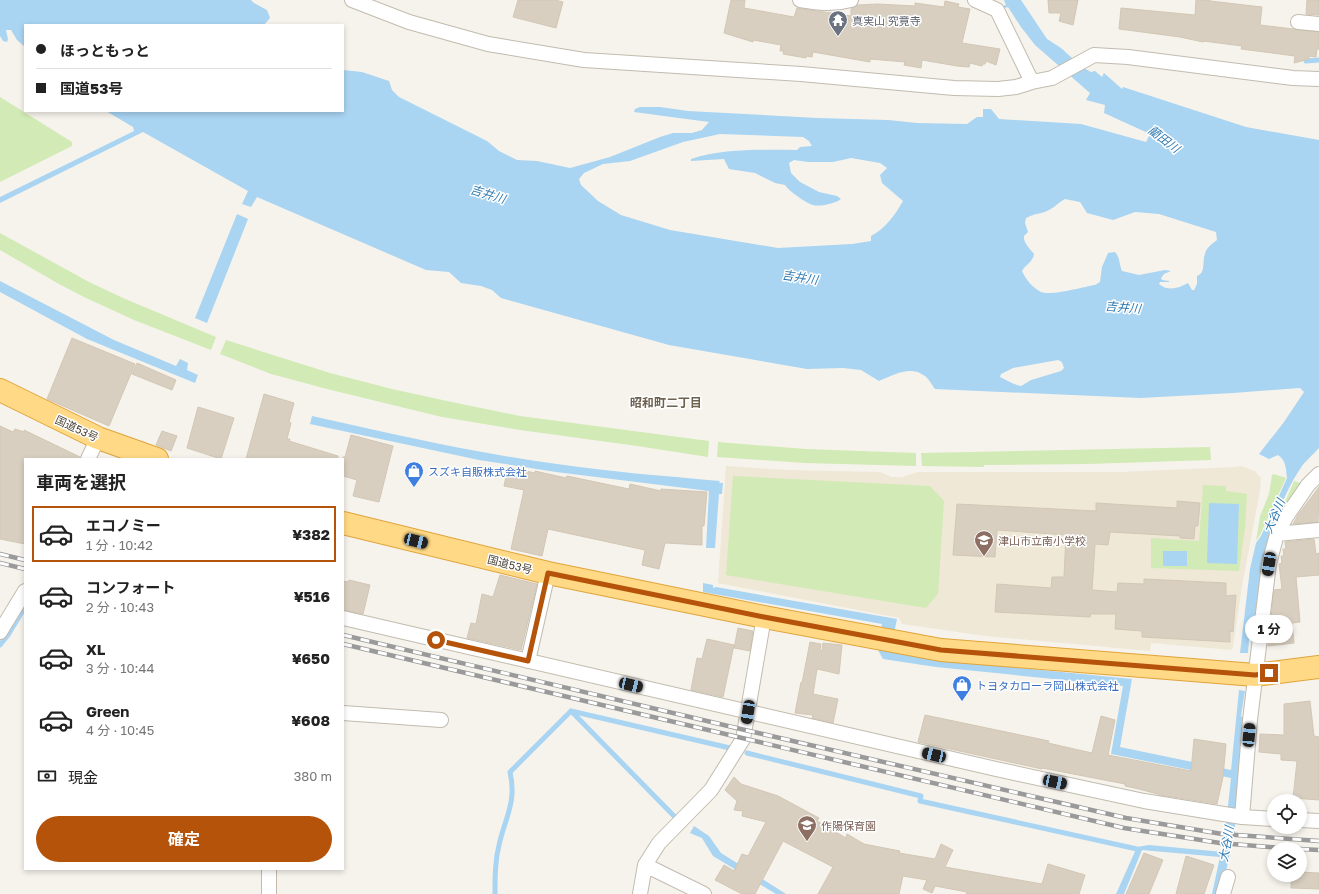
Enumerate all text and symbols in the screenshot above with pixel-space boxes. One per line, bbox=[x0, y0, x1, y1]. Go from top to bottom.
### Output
temple icon: 真実山 究竟寺 bbox=[827, 9, 849, 37]
place label: 真実山 究竟寺 bbox=[852, 14, 921, 27]
text: ほっともっと bbox=[60, 41, 150, 59]
text: 国道53号 bbox=[60, 79, 123, 97]
water label: 藺田川 bbox=[1145, 122, 1184, 157]
water label: 吉井川 bbox=[469, 182, 509, 207]
water label: 吉井川 bbox=[781, 267, 821, 288]
water label: 吉井川 bbox=[1104, 298, 1144, 316]
district label: 昭和町二丁目 bbox=[630, 395, 702, 410]
street label: 国道53号 bbox=[53, 412, 101, 444]
shop icon: スズキ自販株式会社 bbox=[403, 460, 425, 488]
place label: スズキ自販株式会社 bbox=[428, 465, 527, 478]
text: 車両を選択 bbox=[36, 471, 126, 493]
water label: 大谷川 bbox=[1260, 495, 1289, 536]
icon: car bbox=[38, 516, 74, 552]
text: エコノミー bbox=[86, 516, 161, 534]
text: ¥382 bbox=[292, 525, 330, 543]
school or university icon: 津山市立南小学校 bbox=[973, 529, 995, 557]
car bbox=[403, 532, 429, 550]
place label: 津山市立南小学校 bbox=[998, 534, 1086, 547]
text: 1 分 · 10:42 bbox=[86, 537, 153, 553]
car bbox=[1261, 551, 1277, 577]
street label: 国道53号 bbox=[486, 552, 534, 576]
icon: car bbox=[38, 578, 74, 614]
text: コンフォート bbox=[86, 578, 176, 596]
text: ¥516 bbox=[294, 587, 330, 605]
text: 2 分 · 10:43 bbox=[86, 599, 154, 615]
callout: 1 分 bbox=[1245, 615, 1293, 643]
text: 1 分 bbox=[1258, 621, 1280, 637]
route start bbox=[427, 631, 445, 649]
icon: car bbox=[38, 640, 74, 676]
text: XL bbox=[86, 640, 105, 658]
text: ¥650 bbox=[292, 649, 330, 667]
text: 3 分 · 10:44 bbox=[86, 660, 154, 676]
route end bbox=[1260, 664, 1278, 682]
shop icon: トヨタカローラ岡山株式会社 bbox=[951, 674, 973, 702]
car bbox=[618, 676, 644, 694]
place label: トヨタカローラ岡山株式会社 bbox=[976, 679, 1119, 692]
car bbox=[740, 699, 756, 725]
icon: car bbox=[38, 702, 74, 738]
text: Green bbox=[86, 702, 129, 720]
text: ¥608 bbox=[291, 711, 330, 729]
text: 4 分 · 10:45 bbox=[86, 722, 154, 738]
car bbox=[1242, 723, 1256, 747]
car bbox=[921, 746, 947, 764]
icon: cash bbox=[36, 765, 58, 787]
text: 現金 bbox=[68, 768, 98, 786]
text: 380 m bbox=[294, 768, 332, 784]
car bbox=[1042, 774, 1068, 790]
map controls bbox=[1267, 794, 1307, 882]
button: locate bbox=[1267, 794, 1307, 834]
school or university icon: 作陽保育園 bbox=[796, 814, 818, 842]
button: 確定 bbox=[36, 816, 332, 862]
place label: 作陽保育園 bbox=[821, 819, 876, 832]
water label: 大谷川 bbox=[1215, 823, 1237, 863]
button: layers bbox=[1267, 842, 1307, 882]

